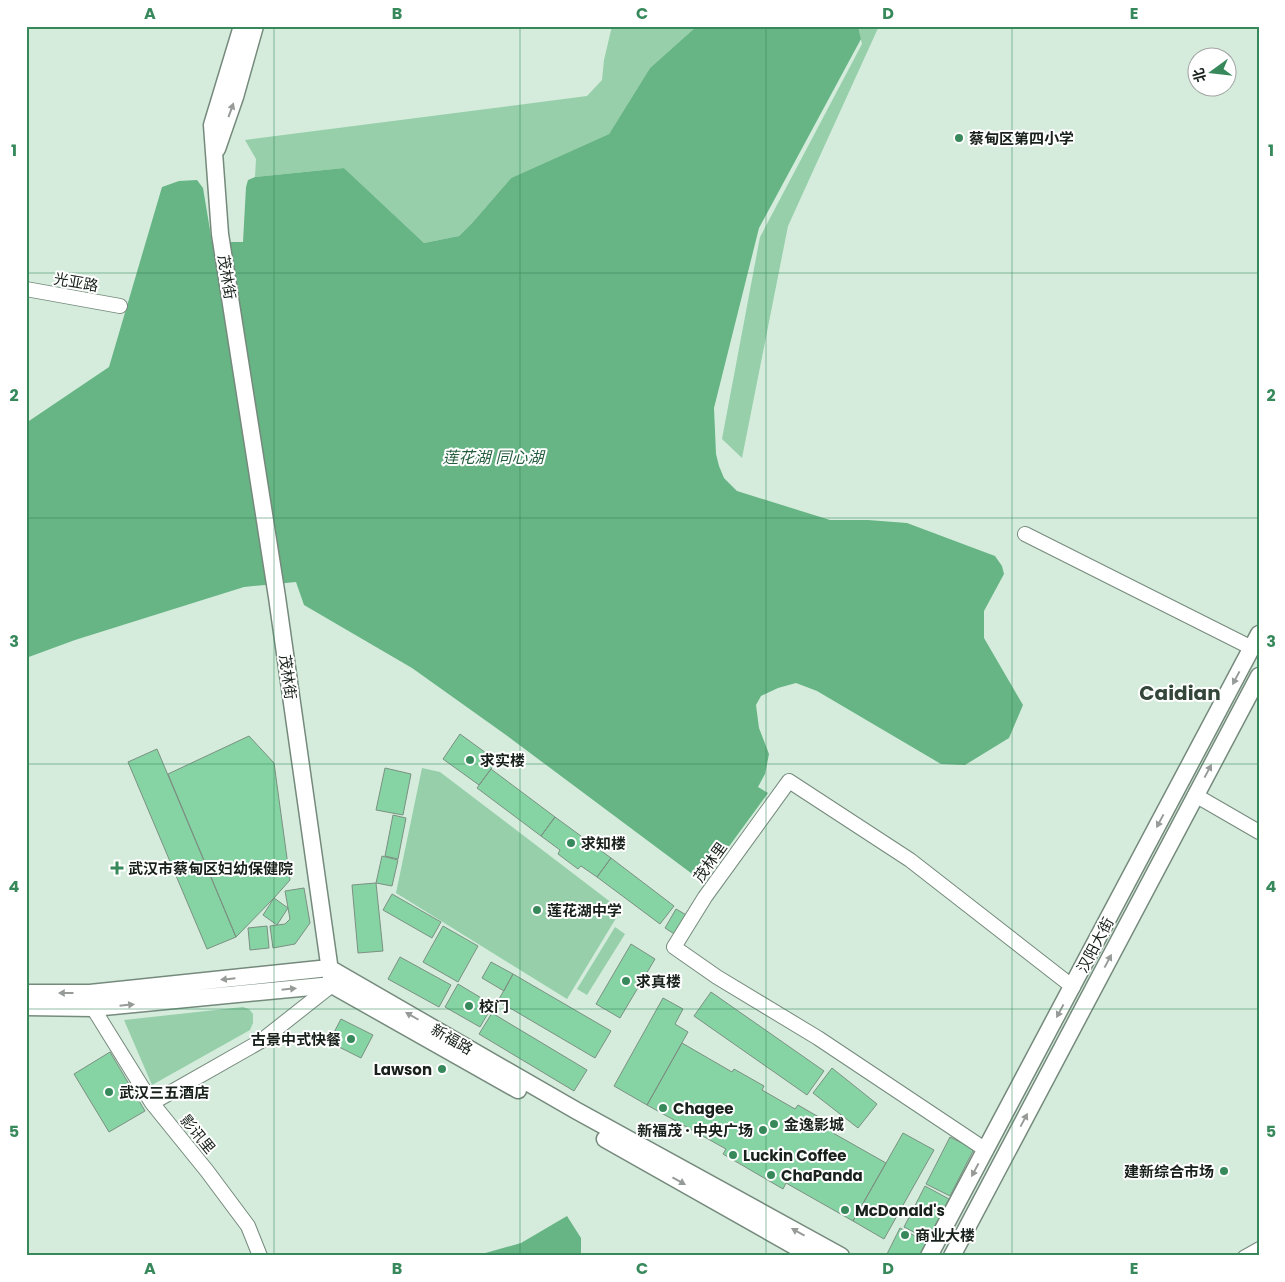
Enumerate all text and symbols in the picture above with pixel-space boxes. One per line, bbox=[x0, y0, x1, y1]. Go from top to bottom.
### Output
text: A bbox=[144, 2, 156, 25]
text: B bbox=[392, 2, 402, 25]
text: C bbox=[636, 2, 648, 25]
text: D bbox=[882, 2, 894, 25]
text: E bbox=[1130, 2, 1138, 25]
north arrow bbox=[1188, 48, 1238, 98]
text: 北 bbox=[1188, 66, 1211, 85]
one-way arrow bbox=[228, 102, 235, 117]
place label: 蔡甸区第四小学 bbox=[969, 128, 1074, 149]
marker: 蔡甸区第四小学 bbox=[953, 132, 965, 144]
text: 1 bbox=[11, 139, 17, 162]
text: 1 bbox=[1268, 139, 1274, 162]
street label: 茂林街 bbox=[213, 253, 241, 301]
street label: 光亚路 bbox=[52, 268, 100, 296]
text: 2 bbox=[9, 384, 19, 407]
text: 2 bbox=[1266, 384, 1276, 407]
water label: 莲花湖 同心湖 bbox=[443, 446, 546, 469]
text: 3 bbox=[9, 630, 19, 653]
text: 3 bbox=[1266, 630, 1276, 653]
street label: 茂林街 bbox=[274, 653, 302, 701]
one-way arrow bbox=[1232, 670, 1240, 685]
district label: Caidian bbox=[1139, 679, 1221, 707]
place label: 求实楼 bbox=[480, 750, 525, 771]
marker: 求实楼 bbox=[464, 754, 476, 766]
one-way arrow bbox=[1204, 763, 1212, 778]
one-way arrow bbox=[1156, 814, 1164, 829]
place label: 求知楼 bbox=[581, 833, 626, 854]
marker: 求知楼 bbox=[565, 837, 577, 849]
street label: 茂林里 bbox=[688, 838, 732, 886]
place label: 武汉市蔡甸区妇幼保健院 bbox=[128, 858, 293, 879]
marker: 武汉市蔡甸区妇幼保健院 bbox=[110, 861, 124, 875]
text: 4 bbox=[9, 875, 20, 898]
text: 4 bbox=[1266, 875, 1277, 898]
place label: 莲花湖中学 bbox=[547, 900, 622, 921]
marker: 莲花湖中学 bbox=[531, 904, 543, 916]
street label: 汉阳大街 bbox=[1072, 914, 1118, 976]
one-way arrow bbox=[1104, 953, 1112, 968]
place label: 求真楼 bbox=[636, 971, 681, 992]
one-way arrow bbox=[220, 975, 236, 983]
marker: 求真楼 bbox=[620, 975, 632, 987]
one-way arrow bbox=[281, 985, 297, 993]
one-way arrow bbox=[58, 989, 74, 997]
place label: 校门 bbox=[479, 996, 509, 1017]
marker: 校门 bbox=[463, 1000, 475, 1012]
one-way arrow bbox=[120, 1001, 136, 1009]
one-way arrow bbox=[1056, 1004, 1064, 1019]
one-way arrow bbox=[406, 1012, 419, 1021]
street label: 新福路 bbox=[427, 1019, 477, 1059]
place label: 古景中式快餐 bbox=[251, 1029, 341, 1050]
marker: 古景中式快餐 bbox=[345, 1033, 357, 1045]
place label: Lawson bbox=[374, 1059, 432, 1080]
marker: Lawson bbox=[436, 1063, 448, 1075]
place label: 武汉三五酒店 bbox=[119, 1082, 209, 1103]
marker: 武汉三五酒店 bbox=[103, 1086, 115, 1098]
place label: Chagee bbox=[673, 1098, 733, 1119]
marker: Chagee bbox=[657, 1102, 669, 1114]
street label: 影讯里 bbox=[176, 1110, 220, 1158]
one-way arrow bbox=[1020, 1113, 1028, 1127]
place label: 金逸影城 bbox=[784, 1114, 844, 1135]
marker: 金逸影城 bbox=[768, 1118, 780, 1130]
text: 5 bbox=[9, 1120, 19, 1143]
place label: 新福茂 · 中央广场 bbox=[637, 1120, 753, 1141]
text: 5 bbox=[1266, 1120, 1276, 1143]
marker: 新福茂 · 中央广场 bbox=[757, 1124, 769, 1136]
place label: Luckin Coffee bbox=[743, 1145, 847, 1166]
marker: Luckin Coffee bbox=[727, 1149, 739, 1161]
place label: 建新综合市场 bbox=[1124, 1161, 1214, 1182]
one-way arrow bbox=[971, 1163, 979, 1178]
place label: ChaPanda bbox=[781, 1165, 863, 1186]
marker: 建新综合市场 bbox=[1218, 1165, 1230, 1177]
marker: ChaPanda bbox=[765, 1169, 777, 1181]
one-way arrow bbox=[672, 1177, 687, 1185]
place label: McDonald's bbox=[855, 1200, 945, 1221]
marker: McDonald's bbox=[839, 1204, 851, 1216]
place label: 商业大楼 bbox=[915, 1225, 975, 1246]
one-way arrow bbox=[792, 1228, 805, 1237]
marker: 商业大楼 bbox=[899, 1229, 911, 1241]
text: A bbox=[144, 1257, 156, 1280]
text: B bbox=[392, 1257, 402, 1280]
text: C bbox=[636, 1257, 648, 1280]
text: D bbox=[882, 1257, 894, 1280]
text: E bbox=[1130, 1257, 1138, 1280]

